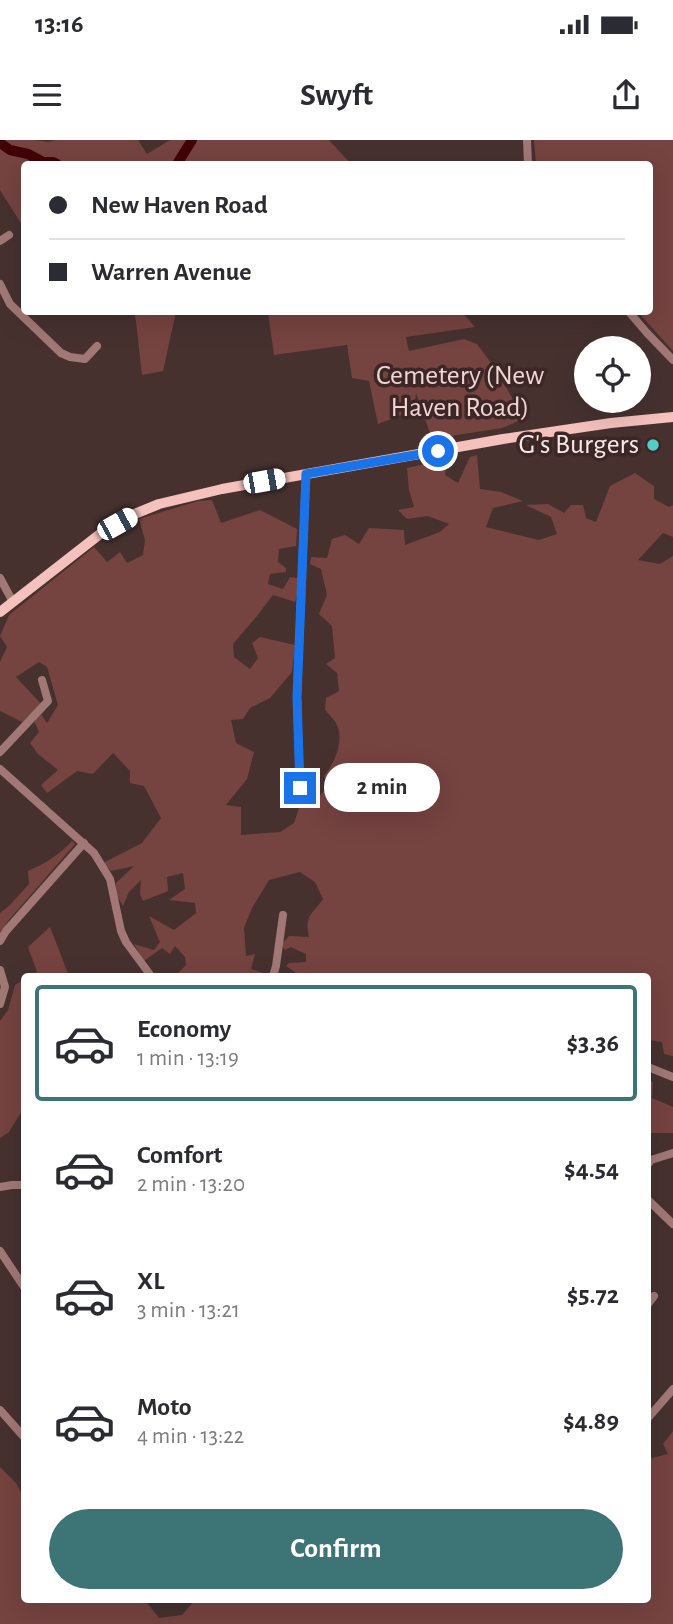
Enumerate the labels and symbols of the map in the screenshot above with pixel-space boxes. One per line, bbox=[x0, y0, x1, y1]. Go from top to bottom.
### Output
park label: Cemetery (New Haven Road) bbox=[376, 362, 544, 422]
place label: G's Burgers bbox=[519, 431, 639, 459]
route start bbox=[422, 435, 454, 467]
marker: G's Burgers bbox=[645, 437, 661, 453]
car bbox=[242, 467, 287, 495]
car bbox=[94, 505, 141, 543]
callout: 2 min bbox=[324, 764, 440, 812]
route end bbox=[284, 772, 316, 804]

